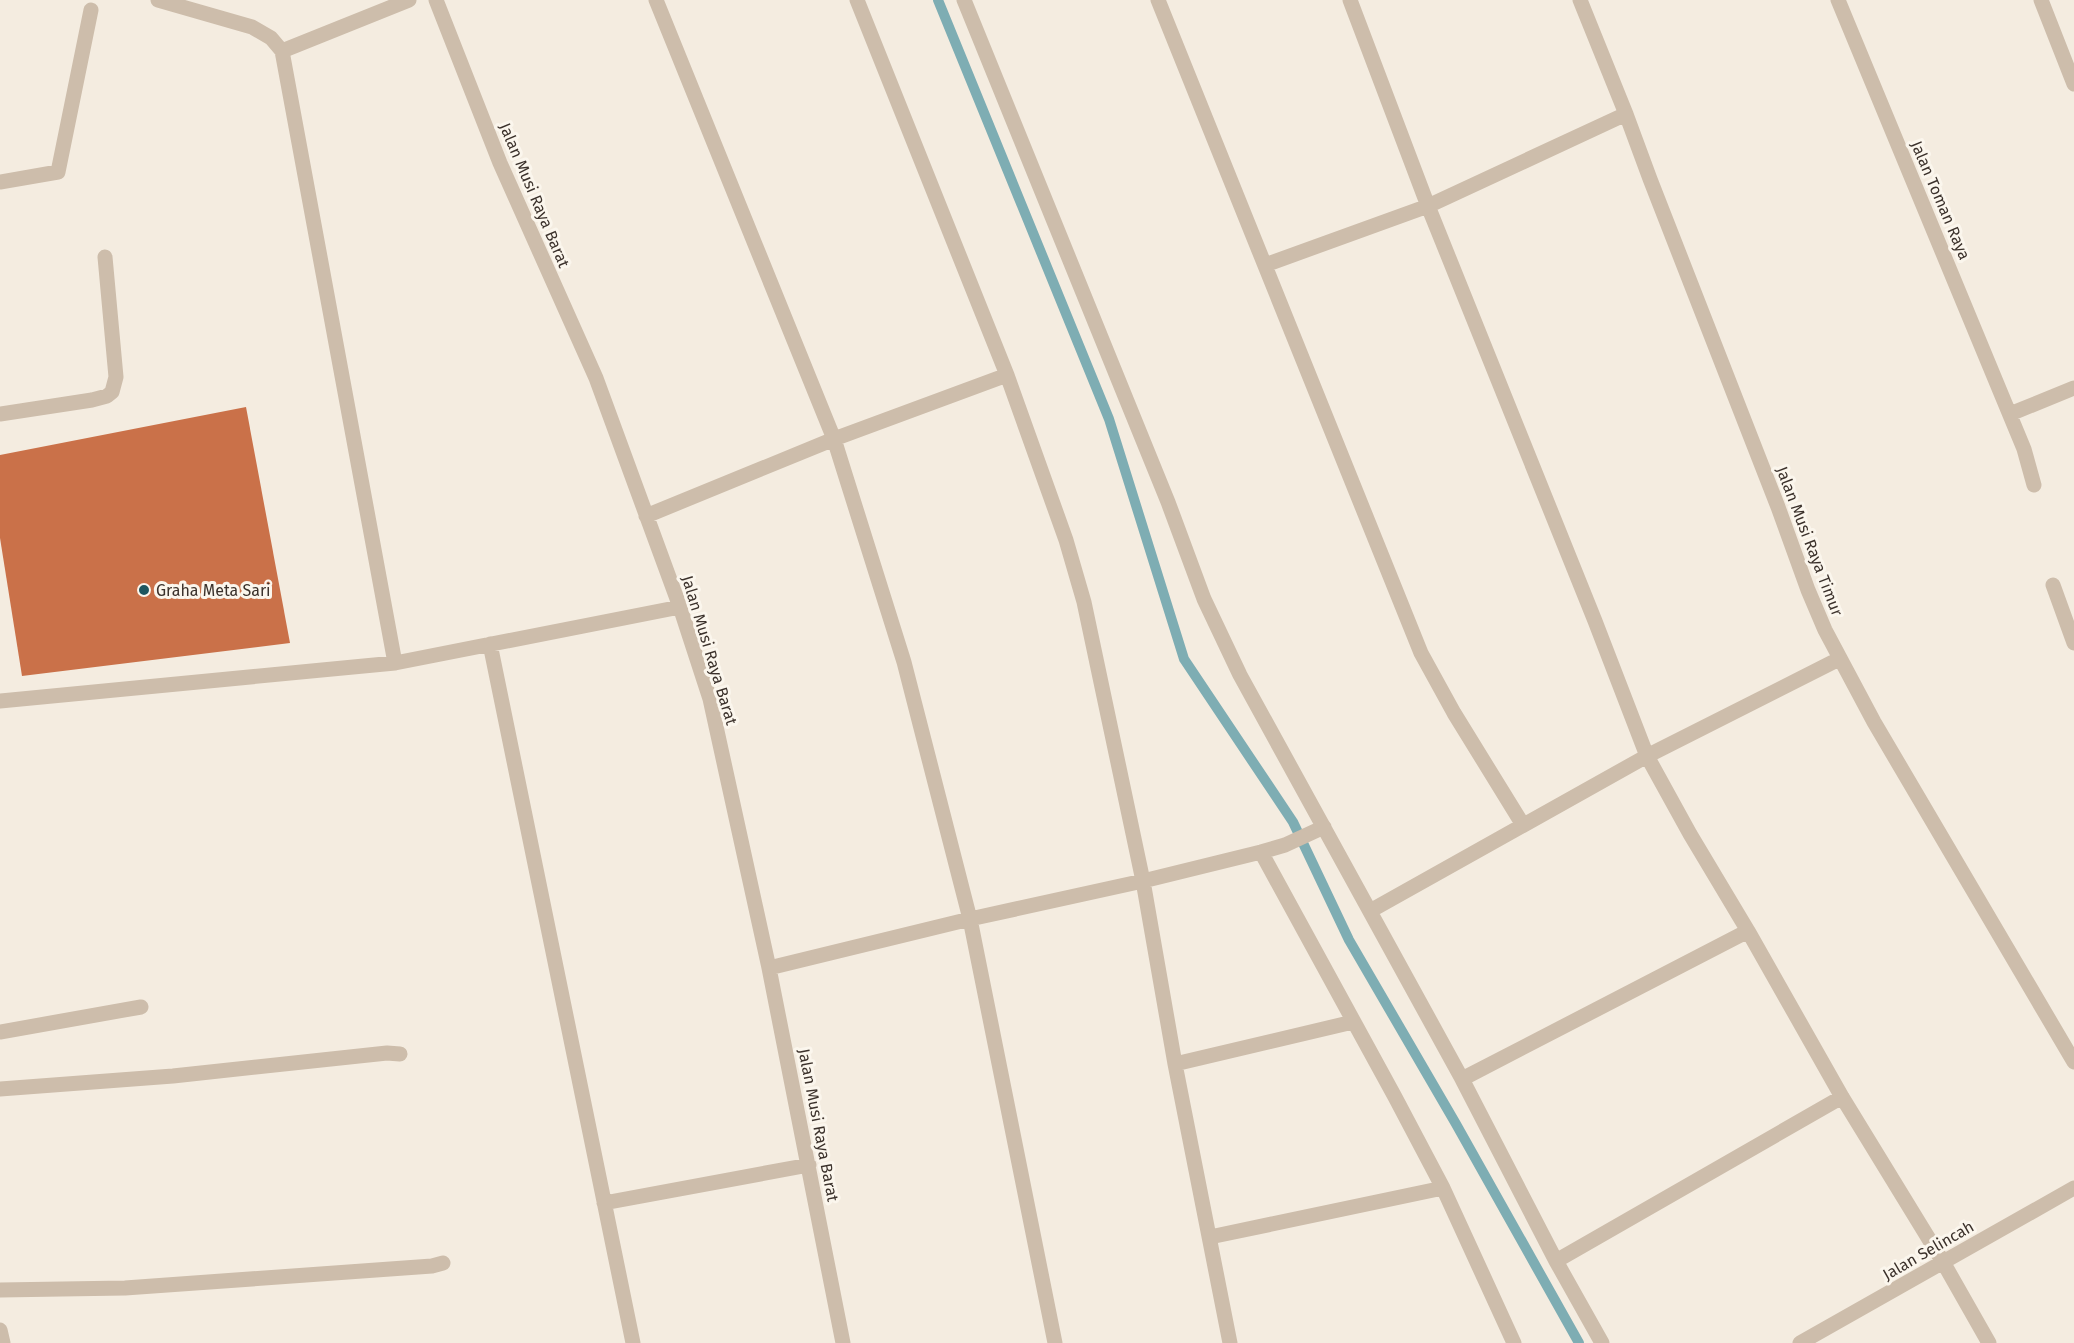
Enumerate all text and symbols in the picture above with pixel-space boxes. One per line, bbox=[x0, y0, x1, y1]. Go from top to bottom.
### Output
street label: Jalan Musi Raya Barat bbox=[495, 120, 574, 271]
street label: Jalan Toman Raya bbox=[1907, 138, 1974, 263]
street label: Jalan Musi Raya Timur bbox=[1772, 464, 1847, 620]
street label: Jalan Musi Raya Barat bbox=[678, 573, 741, 727]
place label: Graha Meta Sari bbox=[156, 581, 271, 600]
marker: Graha Meta Sari bbox=[137, 583, 151, 597]
street label: Jalan Musi Raya Barat bbox=[794, 1047, 843, 1203]
street label: Jalan Selincah bbox=[1879, 1217, 1977, 1284]

